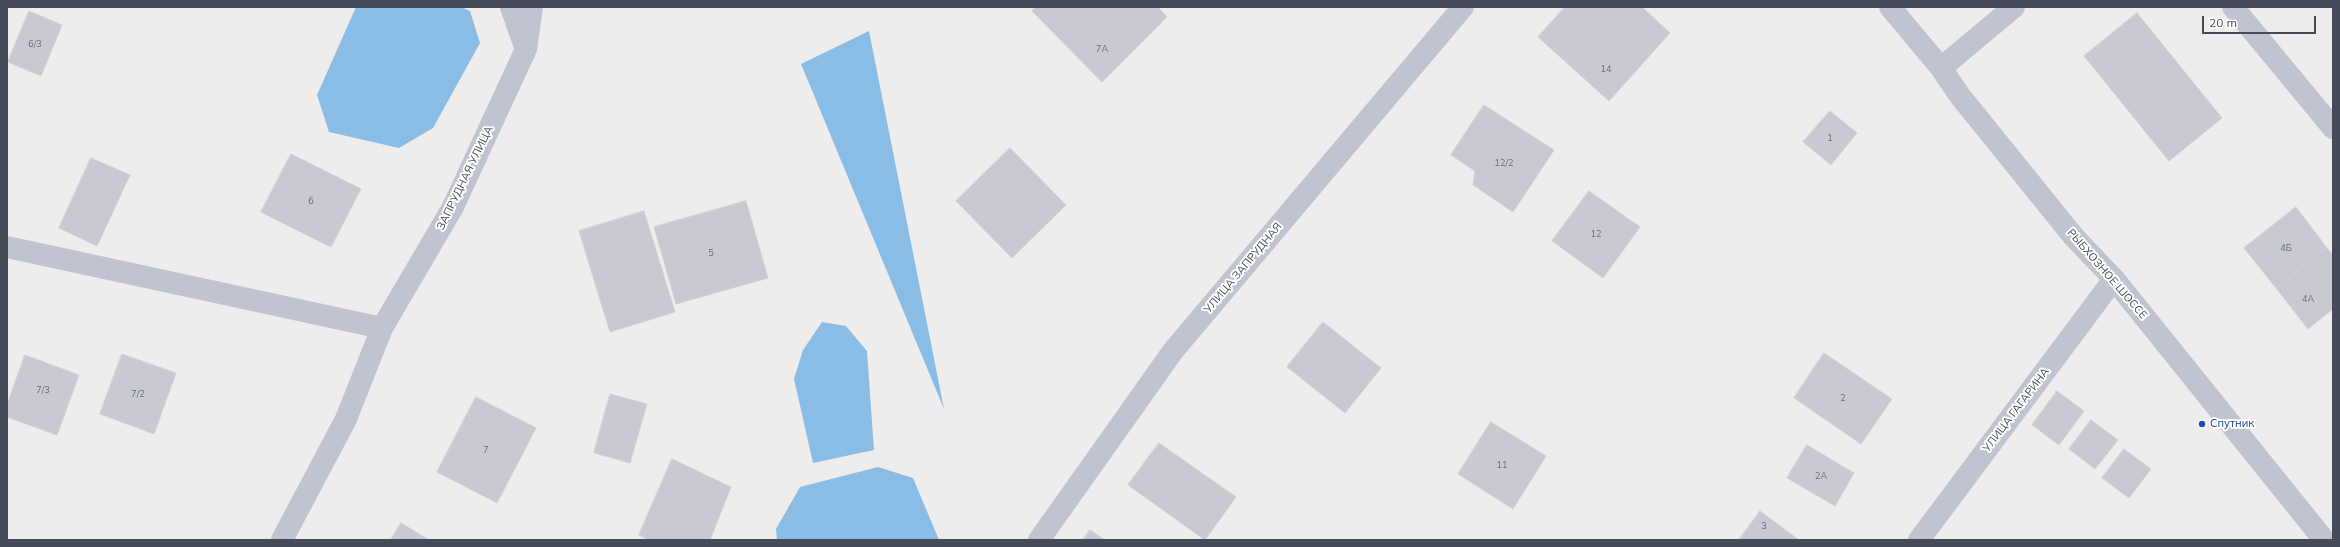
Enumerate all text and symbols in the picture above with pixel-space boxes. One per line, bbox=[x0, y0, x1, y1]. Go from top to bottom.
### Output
scale bar bbox=[2204, 8, 2318, 34]
text: 20 m bbox=[2209, 15, 2237, 30]
house number: 6/3 bbox=[28, 39, 42, 49]
house number: 7А bbox=[1096, 44, 1108, 54]
house number: 14 bbox=[1601, 64, 1611, 74]
street label: ЗАПРУДНАЯ УЛИЦА bbox=[434, 124, 496, 232]
house number: 1 bbox=[1827, 133, 1833, 143]
house number: 12/2 bbox=[1495, 158, 1513, 168]
house number: 6 bbox=[308, 196, 314, 206]
street label: УЛИЦА ЗАПРУДНАЯ bbox=[1201, 220, 1285, 316]
street label: РЫБХОЗНОЕ ШОССЕ bbox=[2064, 226, 2150, 322]
house number: 12 bbox=[1591, 229, 1601, 239]
house number: 4Б bbox=[2280, 243, 2292, 253]
house number: 5 bbox=[708, 248, 714, 258]
house number: 4А bbox=[2302, 294, 2314, 304]
street label: УЛИЦА ГАГАРИНА bbox=[1980, 365, 2052, 455]
house number: 7/3 bbox=[36, 385, 50, 395]
house number: 7/2 bbox=[131, 389, 145, 399]
house number: 2 bbox=[1840, 393, 1846, 403]
place label: Спутник bbox=[2210, 417, 2254, 431]
marker: Спутник bbox=[2197, 419, 2207, 429]
house number: 7 bbox=[483, 445, 489, 455]
house number: 11 bbox=[1497, 460, 1507, 470]
house number: 2А bbox=[1815, 471, 1827, 481]
house number: 3 bbox=[1761, 521, 1767, 531]

